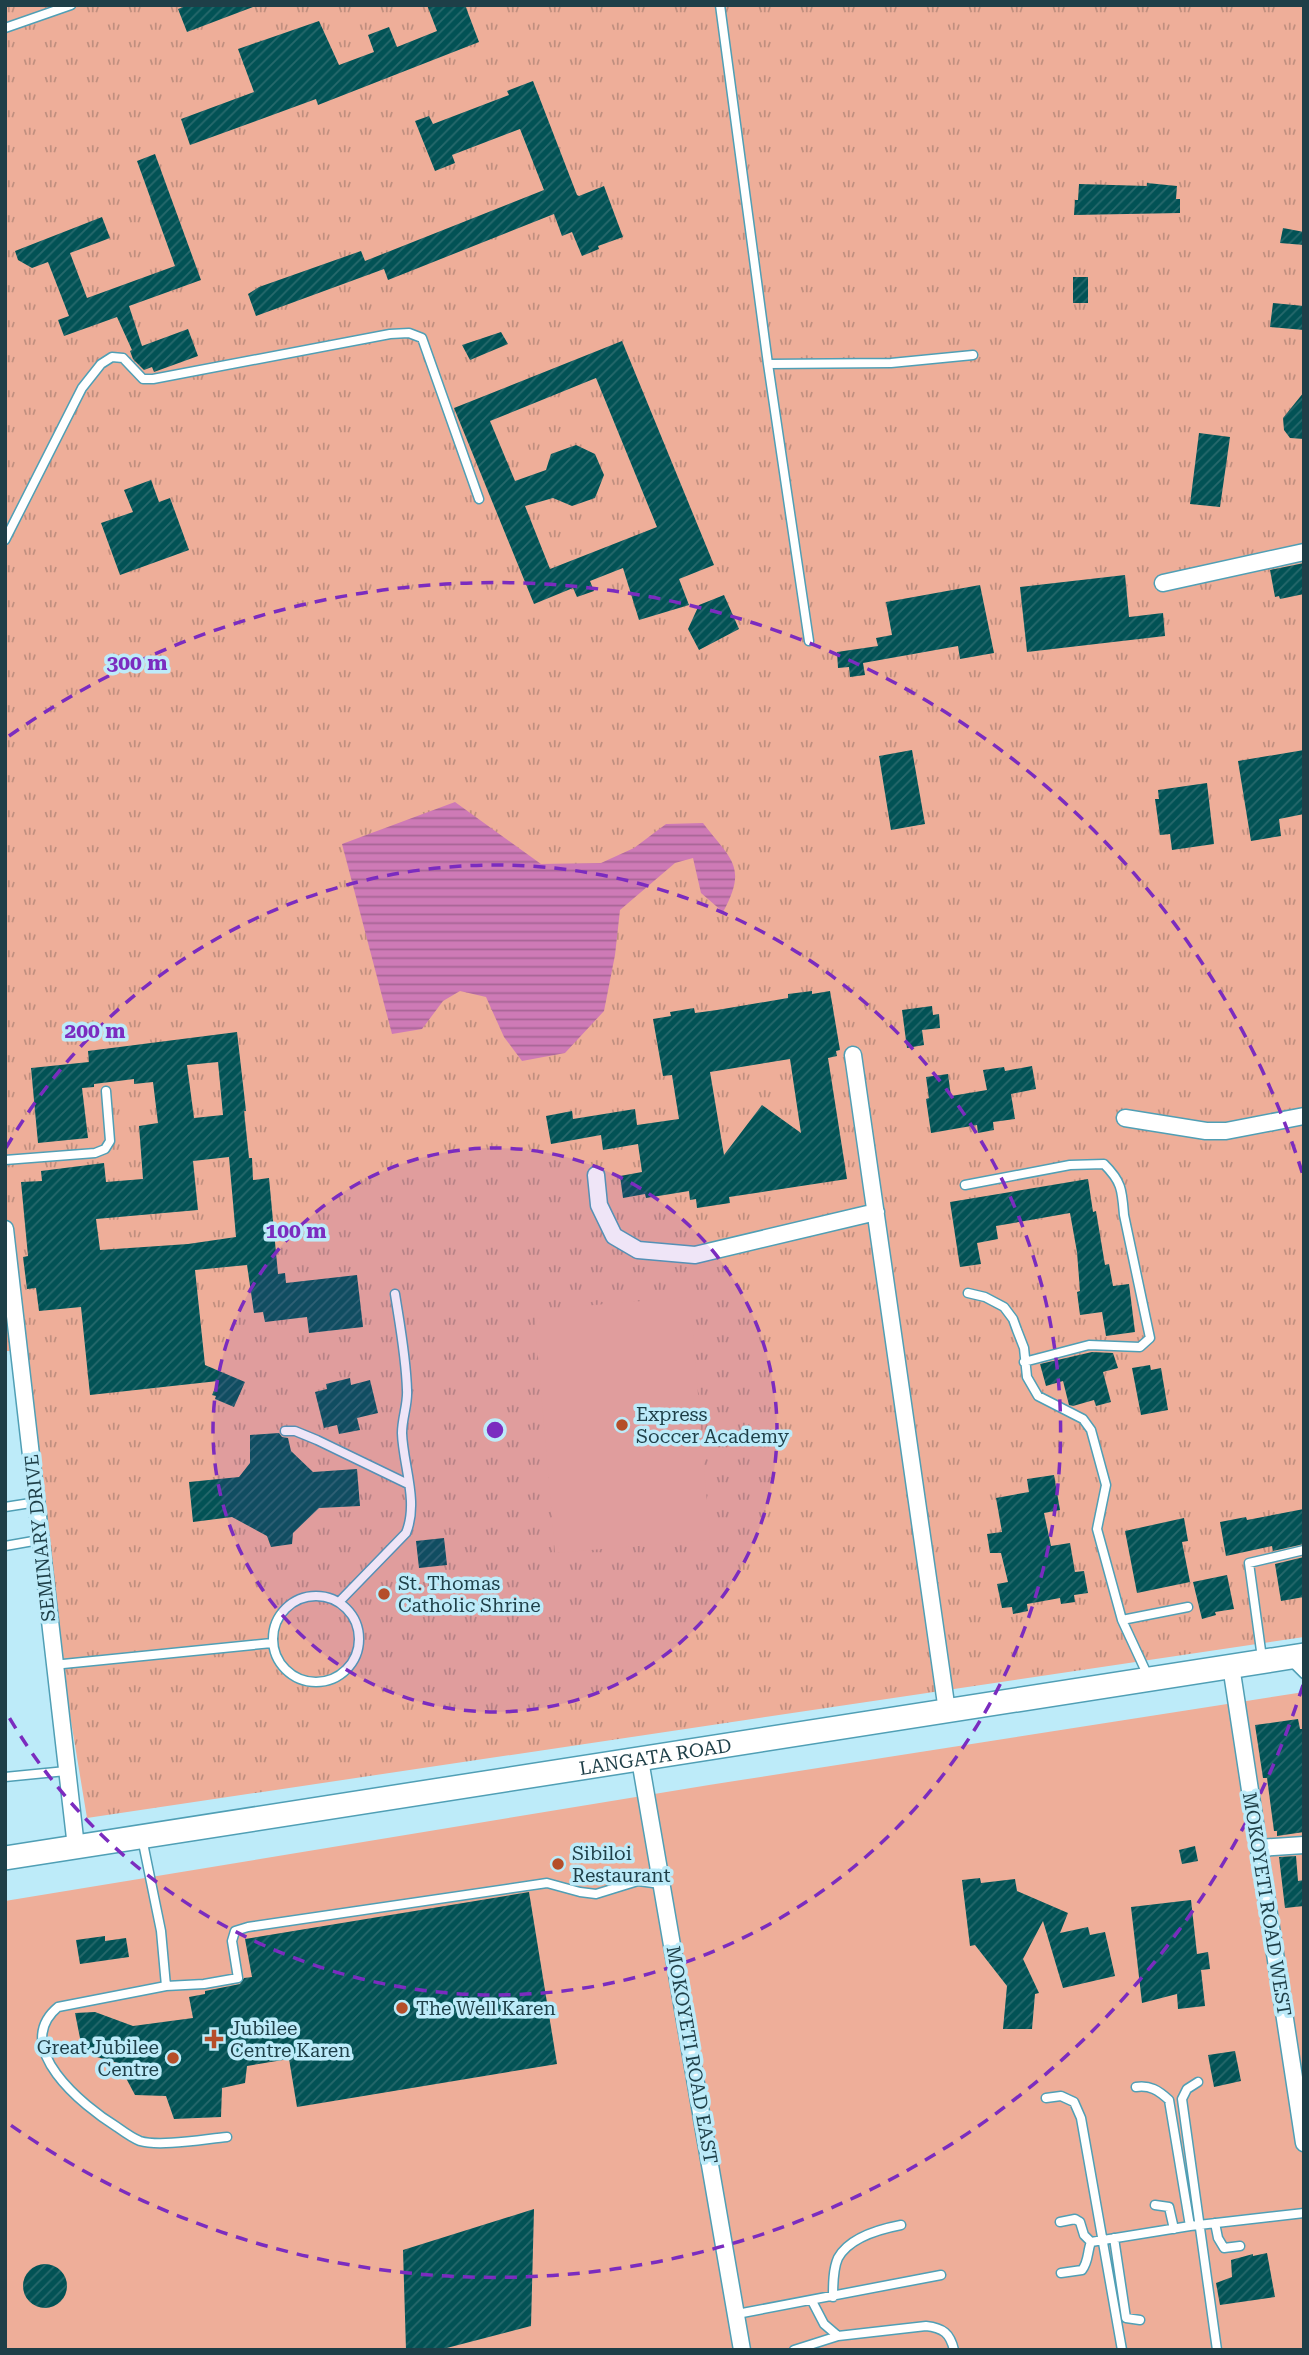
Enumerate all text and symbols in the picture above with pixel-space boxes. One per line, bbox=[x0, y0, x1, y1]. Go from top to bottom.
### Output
text: 300 m bbox=[107, 651, 167, 675]
text: 200 m bbox=[65, 1019, 125, 1043]
text: 100 m bbox=[266, 1219, 326, 1243]
place label: Express Soccer Academy bbox=[636, 1403, 790, 1448]
marker: Express Soccer Academy bbox=[614, 1417, 630, 1433]
centre of rings bbox=[483, 1418, 507, 1442]
street label: SEMINARY DRIVE bbox=[20, 1453, 60, 1623]
place label: St. Thomas Catholic Shrine bbox=[398, 1572, 541, 1617]
marker: St. Thomas Catholic Shrine bbox=[376, 1586, 392, 1602]
street label: LANGATA ROAD bbox=[577, 1733, 733, 1780]
street label: MOKOYETI ROAD WEST bbox=[1238, 1790, 1296, 2018]
place label: Sibiloi Restaurant bbox=[572, 1842, 671, 1887]
marker: Sibiloi Restaurant bbox=[550, 1856, 566, 1872]
street label: MOKOYETI ROAD EAST bbox=[661, 1944, 723, 2166]
place label: The Well Karen bbox=[416, 1997, 556, 2020]
marker: The Well Karen bbox=[394, 2000, 410, 2016]
place label: Jubilee Centre Karen bbox=[230, 2017, 351, 2062]
marker: Jubilee Centre Karen bbox=[204, 2029, 224, 2049]
place label: Great Jubilee Centre bbox=[37, 2036, 159, 2081]
marker: Great Jubilee Centre bbox=[165, 2050, 181, 2066]

